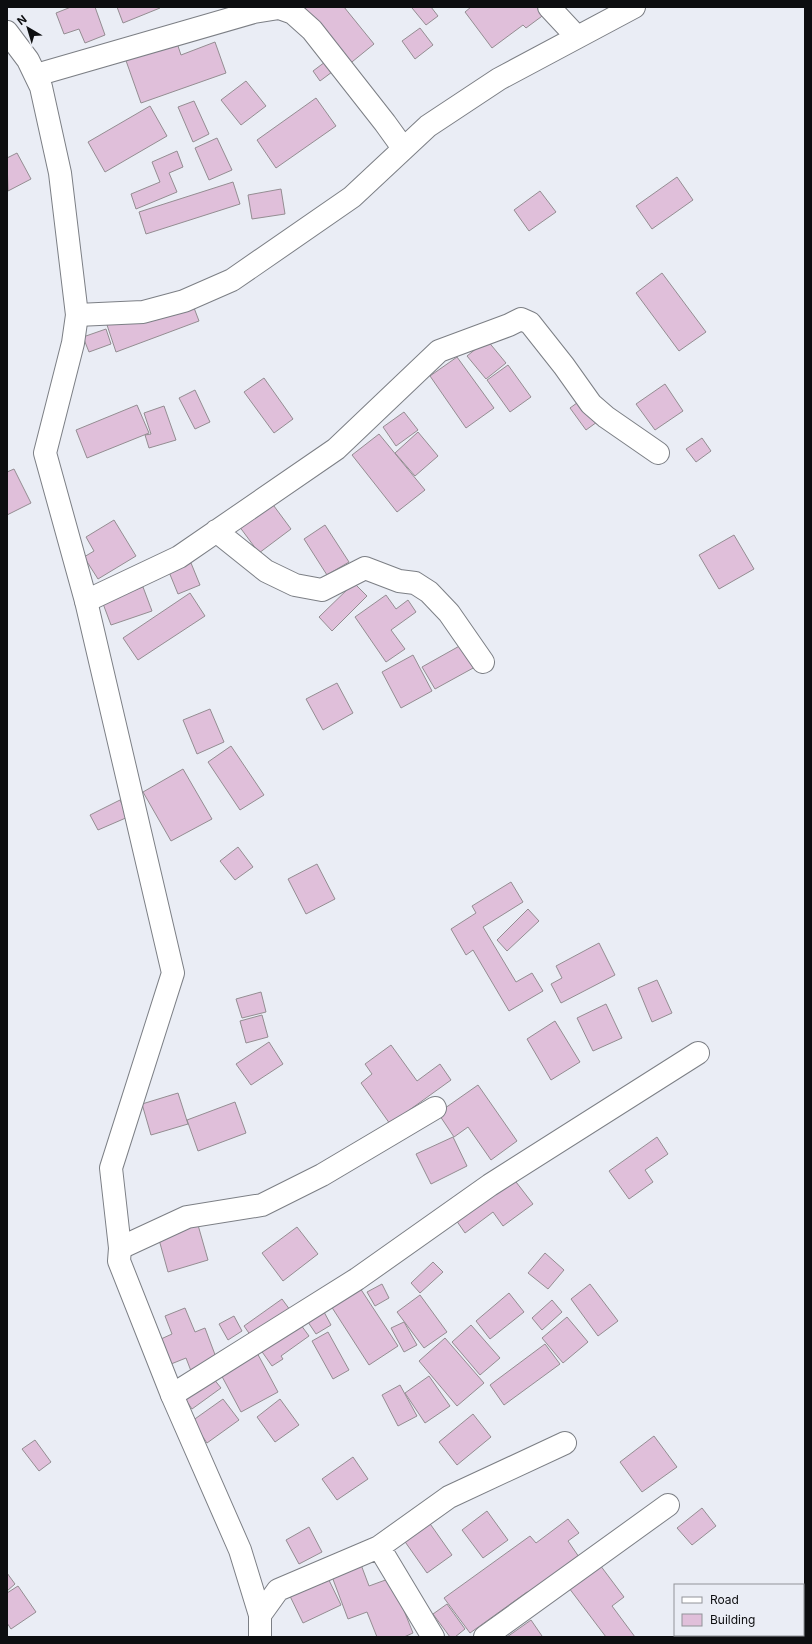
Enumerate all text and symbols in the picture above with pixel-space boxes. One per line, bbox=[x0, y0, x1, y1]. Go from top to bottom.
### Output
north arrow bbox=[8, 8, 48, 48]
text: N bbox=[14, 12, 29, 28]
legend bbox=[674, 1584, 804, 1636]
text: Road bbox=[710, 1592, 739, 1607]
text: Building bbox=[710, 1612, 755, 1627]

